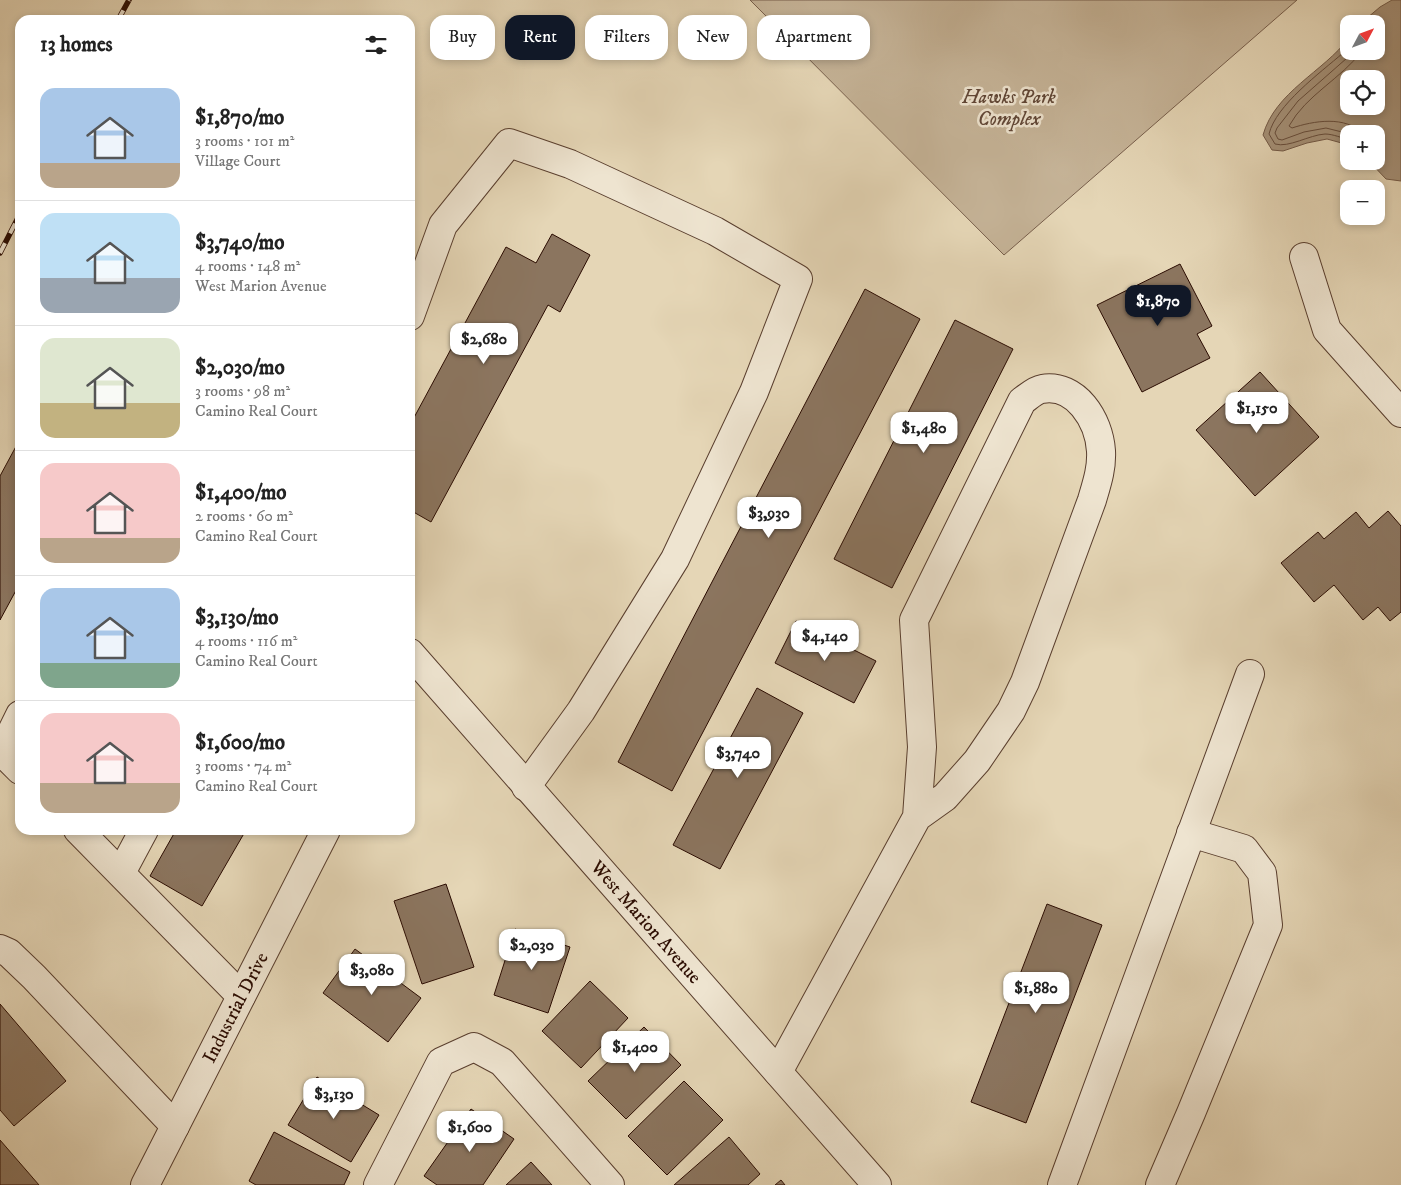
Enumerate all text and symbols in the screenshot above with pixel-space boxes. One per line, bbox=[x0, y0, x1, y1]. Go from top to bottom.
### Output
chip: Buy bbox=[430, 15, 495, 60]
chip: Rent bbox=[505, 15, 575, 60]
chip: Filters bbox=[585, 15, 668, 60]
chip: New bbox=[678, 15, 747, 60]
chip: Apartment bbox=[757, 15, 870, 60]
north arrow bbox=[1340, 15, 1385, 60]
map controls bbox=[1340, 15, 1385, 225]
icon: filters bbox=[362, 31, 390, 59]
text: 13 homes bbox=[40, 32, 113, 58]
button: locate bbox=[1340, 70, 1385, 115]
park label: Hawks Park Complex bbox=[961, 86, 1056, 132]
text: $1,870/mo bbox=[195, 105, 284, 131]
icon: home bbox=[80, 108, 140, 168]
button: + bbox=[1340, 125, 1385, 170]
text: 3 rooms · 101 m² bbox=[195, 131, 294, 151]
text: Village Court bbox=[195, 151, 281, 171]
button: − bbox=[1340, 180, 1385, 225]
text: $3,740/mo bbox=[195, 230, 284, 256]
icon: home bbox=[80, 233, 140, 293]
text: 4 rooms · 148 m² bbox=[195, 256, 300, 276]
text: West Marion Avenue bbox=[195, 276, 327, 296]
pin: $1,870 bbox=[1117, 284, 1199, 327]
text: $1,870 bbox=[1136, 291, 1180, 311]
pin: $2,680 bbox=[443, 322, 525, 365]
text: $2,680 bbox=[461, 329, 507, 349]
text: $2,030/mo bbox=[195, 355, 285, 381]
icon: home bbox=[80, 358, 140, 418]
text: 3 rooms · 98 m² bbox=[195, 381, 290, 401]
pin: $1,150 bbox=[1216, 392, 1298, 434]
text: $1,150 bbox=[1236, 398, 1278, 418]
text: Camino Real Court bbox=[195, 401, 318, 421]
pin: $1,480 bbox=[883, 412, 965, 454]
text: $1,480 bbox=[901, 418, 947, 438]
text: $1,400/mo bbox=[195, 480, 287, 506]
icon: home bbox=[80, 483, 140, 543]
pin: $3,930 bbox=[728, 496, 810, 539]
text: $3,930 bbox=[748, 503, 790, 523]
text: 2 rooms · 60 m² bbox=[195, 506, 293, 526]
text: Camino Real Court bbox=[195, 526, 318, 546]
text: $3,130/mo bbox=[195, 605, 278, 631]
icon: home bbox=[80, 608, 140, 668]
pin: $4,140 bbox=[784, 620, 866, 662]
text: $4,140 bbox=[802, 626, 848, 646]
text: 4 rooms · 116 m² bbox=[195, 631, 297, 651]
text: Camino Real Court bbox=[195, 651, 318, 671]
text: $1,600/mo bbox=[195, 730, 285, 756]
icon: home bbox=[80, 733, 140, 793]
pin: $3,740 bbox=[697, 736, 779, 779]
text: $3,740 bbox=[716, 743, 760, 763]
text: 3 rooms · 74 m² bbox=[195, 756, 292, 776]
text: Camino Real Court bbox=[195, 776, 318, 796]
street label: West Marion Avenue bbox=[585, 855, 707, 989]
pin: $2,030 bbox=[491, 928, 573, 971]
text: $2,030 bbox=[510, 935, 554, 955]
street label: Industrial Drive bbox=[198, 948, 273, 1067]
pin: $3,080 bbox=[331, 954, 413, 996]
text: $3,080 bbox=[350, 960, 394, 980]
pin: $1,880 bbox=[995, 972, 1077, 1014]
text: $1,880 bbox=[1014, 978, 1058, 998]
pin: $1,400 bbox=[594, 1030, 676, 1073]
text: $1,400 bbox=[612, 1037, 658, 1057]
pin: $3,130 bbox=[293, 1078, 375, 1120]
text: $3,130 bbox=[314, 1084, 354, 1104]
pin: $1,600 bbox=[429, 1110, 511, 1153]
text: $1,600 bbox=[448, 1117, 492, 1137]

